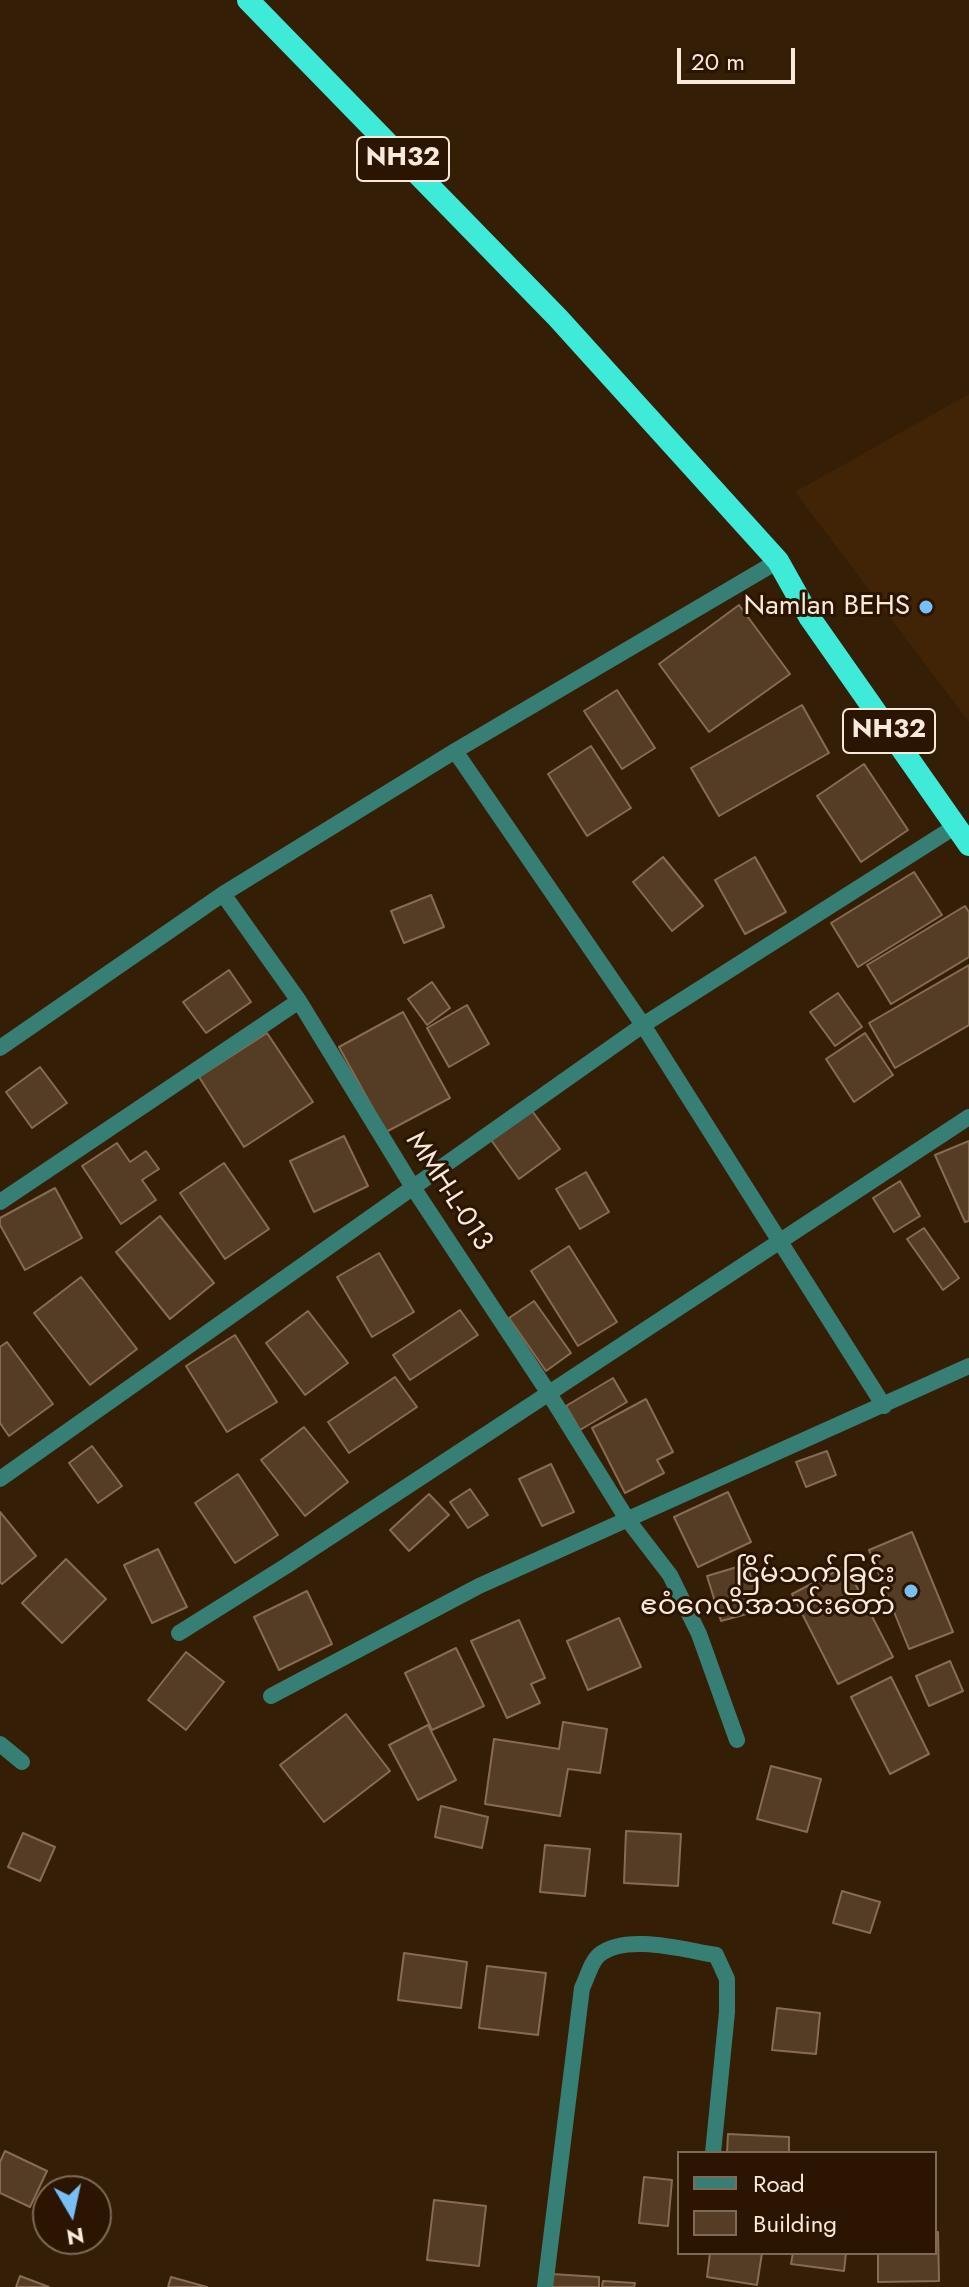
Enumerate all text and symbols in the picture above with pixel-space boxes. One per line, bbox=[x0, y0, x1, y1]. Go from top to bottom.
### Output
scale bar bbox=[681, 32, 799, 82]
text: 20 m bbox=[691, 44, 745, 79]
road number: NH32 bbox=[357, 137, 449, 181]
place label: Namlan BEHS bbox=[744, 590, 910, 624]
marker: Namlan BEHS bbox=[917, 598, 935, 616]
road number: NH32 bbox=[843, 709, 935, 753]
street label: MMH-L-013 bbox=[397, 1126, 499, 1258]
place label: ငြိမ်သက်ခြင်း ဧဝံဂေလိအသင်းတော် bbox=[640, 1558, 895, 1624]
marker: ငြိမ်သက်ခြင်း ဧဝံဂေလိအသင်းတော် bbox=[902, 1582, 920, 1600]
legend bbox=[677, 2151, 937, 2255]
text: Road bbox=[753, 2166, 805, 2201]
north arrow bbox=[32, 2175, 112, 2255]
text: Building bbox=[753, 2206, 837, 2241]
text: N bbox=[64, 2220, 87, 2254]

